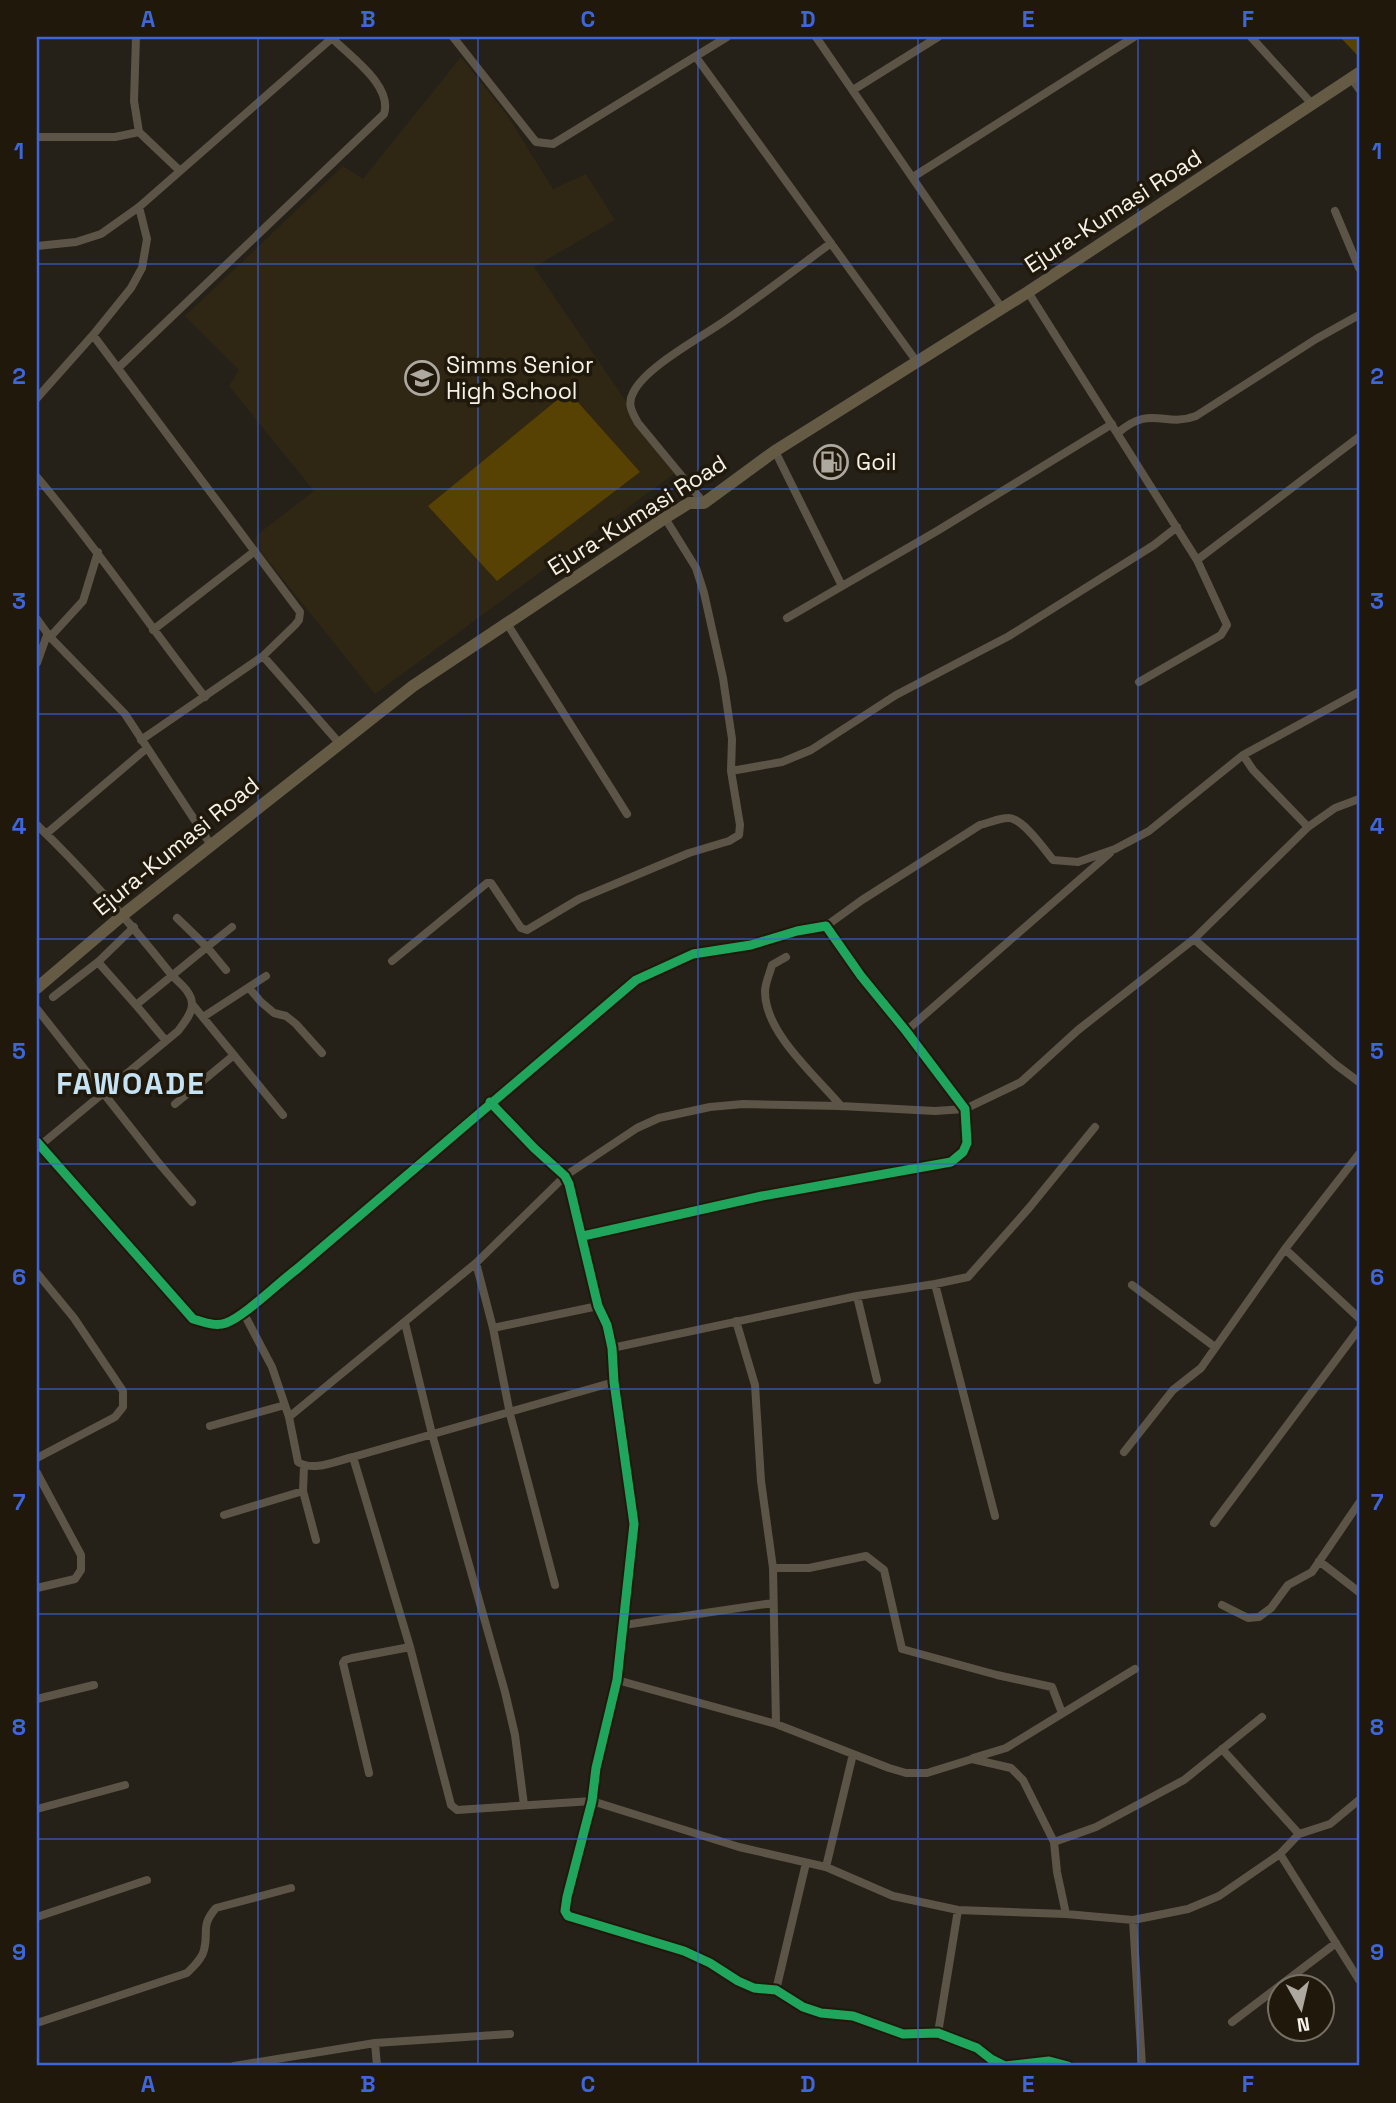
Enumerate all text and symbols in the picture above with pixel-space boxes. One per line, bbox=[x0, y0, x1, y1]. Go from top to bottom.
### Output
text: A bbox=[141, 4, 156, 34]
text: B bbox=[360, 4, 376, 34]
text: C bbox=[581, 4, 595, 34]
text: D bbox=[800, 4, 816, 34]
text: E bbox=[1022, 4, 1034, 34]
text: F bbox=[1242, 4, 1254, 34]
text: 1 bbox=[14, 136, 24, 166]
text: 1 bbox=[1372, 136, 1382, 166]
street label: Ejura-Kumasi Road bbox=[1019, 142, 1207, 280]
place label: Simms Senior High School bbox=[446, 350, 594, 406]
school or university icon: Simms Senior High School bbox=[403, 359, 441, 397]
text: 2 bbox=[12, 361, 26, 391]
text: 2 bbox=[1370, 361, 1384, 391]
fuel station icon: Goil bbox=[812, 443, 850, 481]
place label: Goil bbox=[856, 447, 897, 477]
street label: Ejura-Kumasi Road bbox=[542, 448, 732, 582]
text: 3 bbox=[12, 586, 26, 616]
text: 3 bbox=[1370, 586, 1384, 616]
street label: Ejura-Kumasi Road bbox=[87, 770, 265, 922]
text: 4 bbox=[12, 811, 27, 841]
text: 4 bbox=[1370, 811, 1385, 841]
text: 5 bbox=[12, 1036, 26, 1066]
text: 5 bbox=[1370, 1036, 1384, 1066]
district label: FAWOADE bbox=[56, 1064, 206, 1103]
text: 6 bbox=[12, 1262, 26, 1292]
text: 6 bbox=[1370, 1262, 1384, 1292]
text: 7 bbox=[13, 1487, 26, 1517]
text: 7 bbox=[1371, 1487, 1384, 1517]
text: 8 bbox=[12, 1712, 26, 1742]
text: 8 bbox=[1370, 1712, 1384, 1742]
text: 9 bbox=[12, 1937, 26, 1967]
text: 9 bbox=[1370, 1937, 1384, 1967]
north arrow bbox=[1266, 1974, 1336, 2044]
text: N bbox=[1295, 2011, 1311, 2038]
text: A bbox=[141, 2069, 156, 2099]
text: B bbox=[360, 2069, 376, 2099]
text: C bbox=[581, 2069, 595, 2099]
text: D bbox=[800, 2069, 816, 2099]
text: E bbox=[1022, 2069, 1034, 2099]
text: F bbox=[1242, 2069, 1254, 2099]

